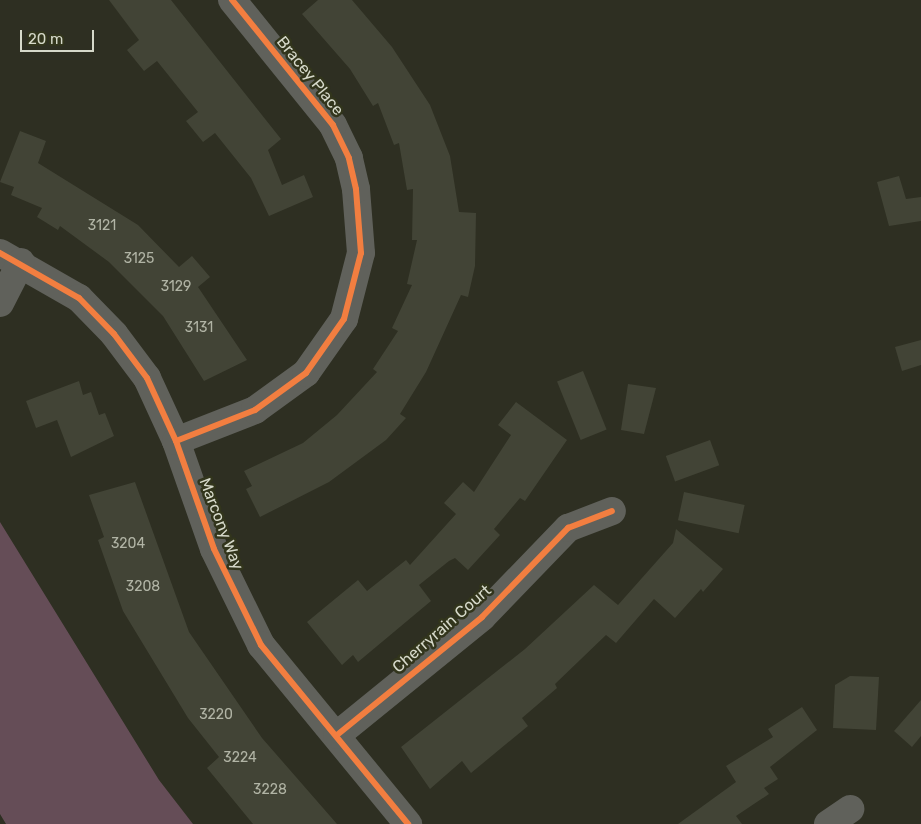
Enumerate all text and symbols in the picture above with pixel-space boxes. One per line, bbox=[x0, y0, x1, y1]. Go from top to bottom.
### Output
scale bar bbox=[22, 20, 96, 52]
text: 20 m bbox=[28, 30, 63, 48]
street label: Bracey Place bbox=[272, 32, 348, 120]
house number: 3121 bbox=[88, 218, 116, 234]
house number: 3125 bbox=[124, 251, 154, 267]
house number: 3129 bbox=[161, 279, 191, 295]
house number: 3131 bbox=[185, 320, 213, 336]
street label: Marcony Way bbox=[195, 475, 247, 573]
house number: 3204 bbox=[111, 536, 145, 552]
house number: 3208 bbox=[126, 579, 160, 595]
street label: Cherryrain Court bbox=[389, 581, 495, 677]
house number: 3220 bbox=[199, 707, 233, 723]
house number: 3224 bbox=[223, 750, 257, 766]
house number: 3228 bbox=[253, 782, 287, 798]

